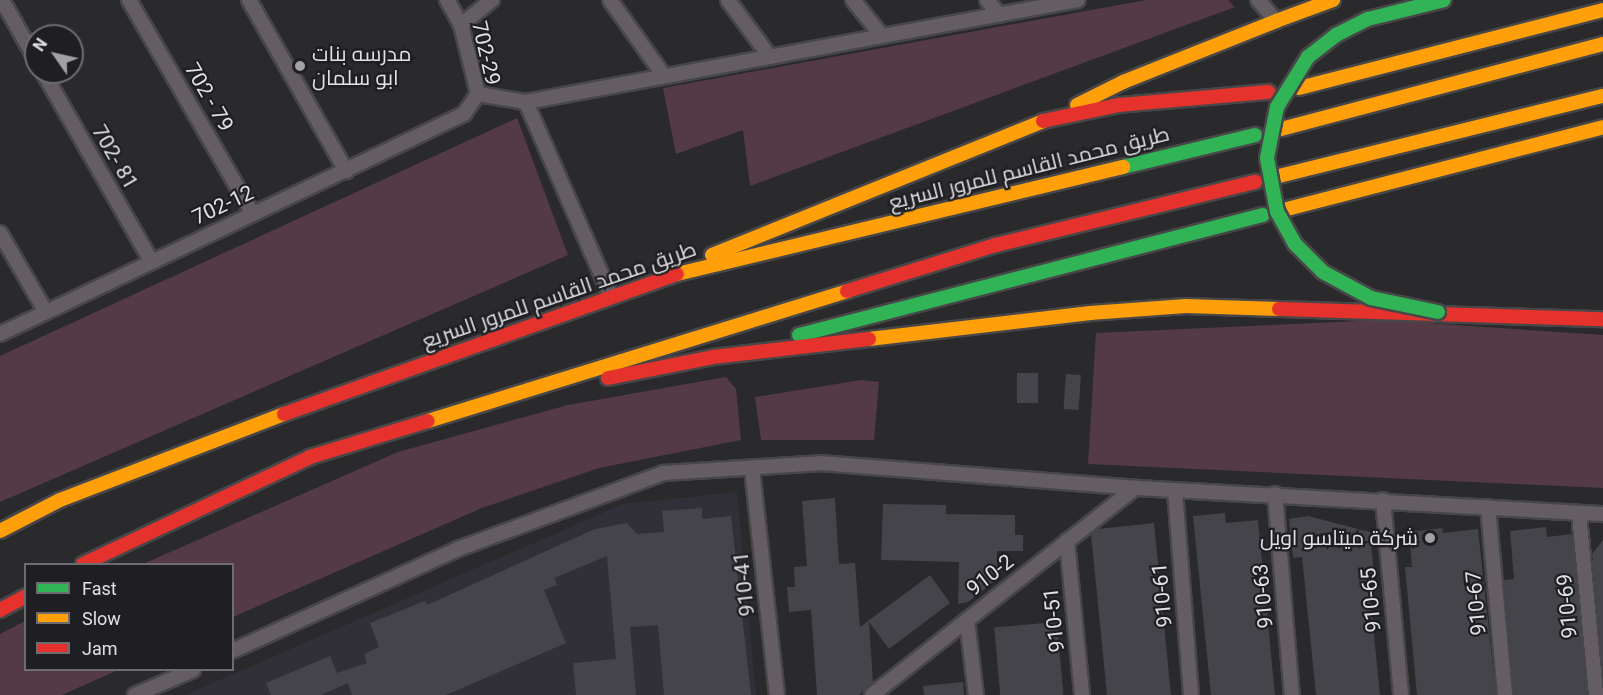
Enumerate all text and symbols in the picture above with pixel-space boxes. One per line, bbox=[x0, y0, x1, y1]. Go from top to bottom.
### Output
street label: 702-29 bbox=[466, 19, 506, 87]
north arrow bbox=[24, 24, 84, 84]
text: N bbox=[29, 35, 51, 55]
place label: مدرسه بنات ابو سلمان bbox=[312, 41, 412, 91]
street label: 702 - 79 bbox=[179, 58, 239, 136]
marker: مدرسه بنات ابو سلمان bbox=[293, 59, 307, 73]
street label: 702- 81 bbox=[87, 120, 143, 194]
street label: طريق محمد القاسم للمرور السريع bbox=[886, 121, 1172, 215]
street label: 702-12 bbox=[188, 180, 258, 230]
street label: طريق محمد القاسم للمرور السريع bbox=[419, 236, 699, 354]
place label: شركة ميتاسو اويل bbox=[1260, 525, 1418, 551]
marker: شركة ميتاسو اويل bbox=[1423, 531, 1437, 545]
street label: 910-2 bbox=[961, 549, 1019, 601]
street label: 910-41 bbox=[728, 550, 760, 618]
street label: 910-61 bbox=[1147, 562, 1177, 628]
legend bbox=[24, 563, 234, 671]
street label: 910-63 bbox=[1248, 563, 1278, 629]
street label: 910-65 bbox=[1356, 567, 1386, 633]
street label: 910-67 bbox=[1461, 570, 1491, 636]
street label: 910-69 bbox=[1552, 573, 1582, 639]
text: Fast bbox=[82, 578, 117, 599]
street label: 910-51 bbox=[1038, 586, 1070, 654]
text: Slow bbox=[82, 608, 121, 629]
text: Jam bbox=[82, 638, 118, 659]

